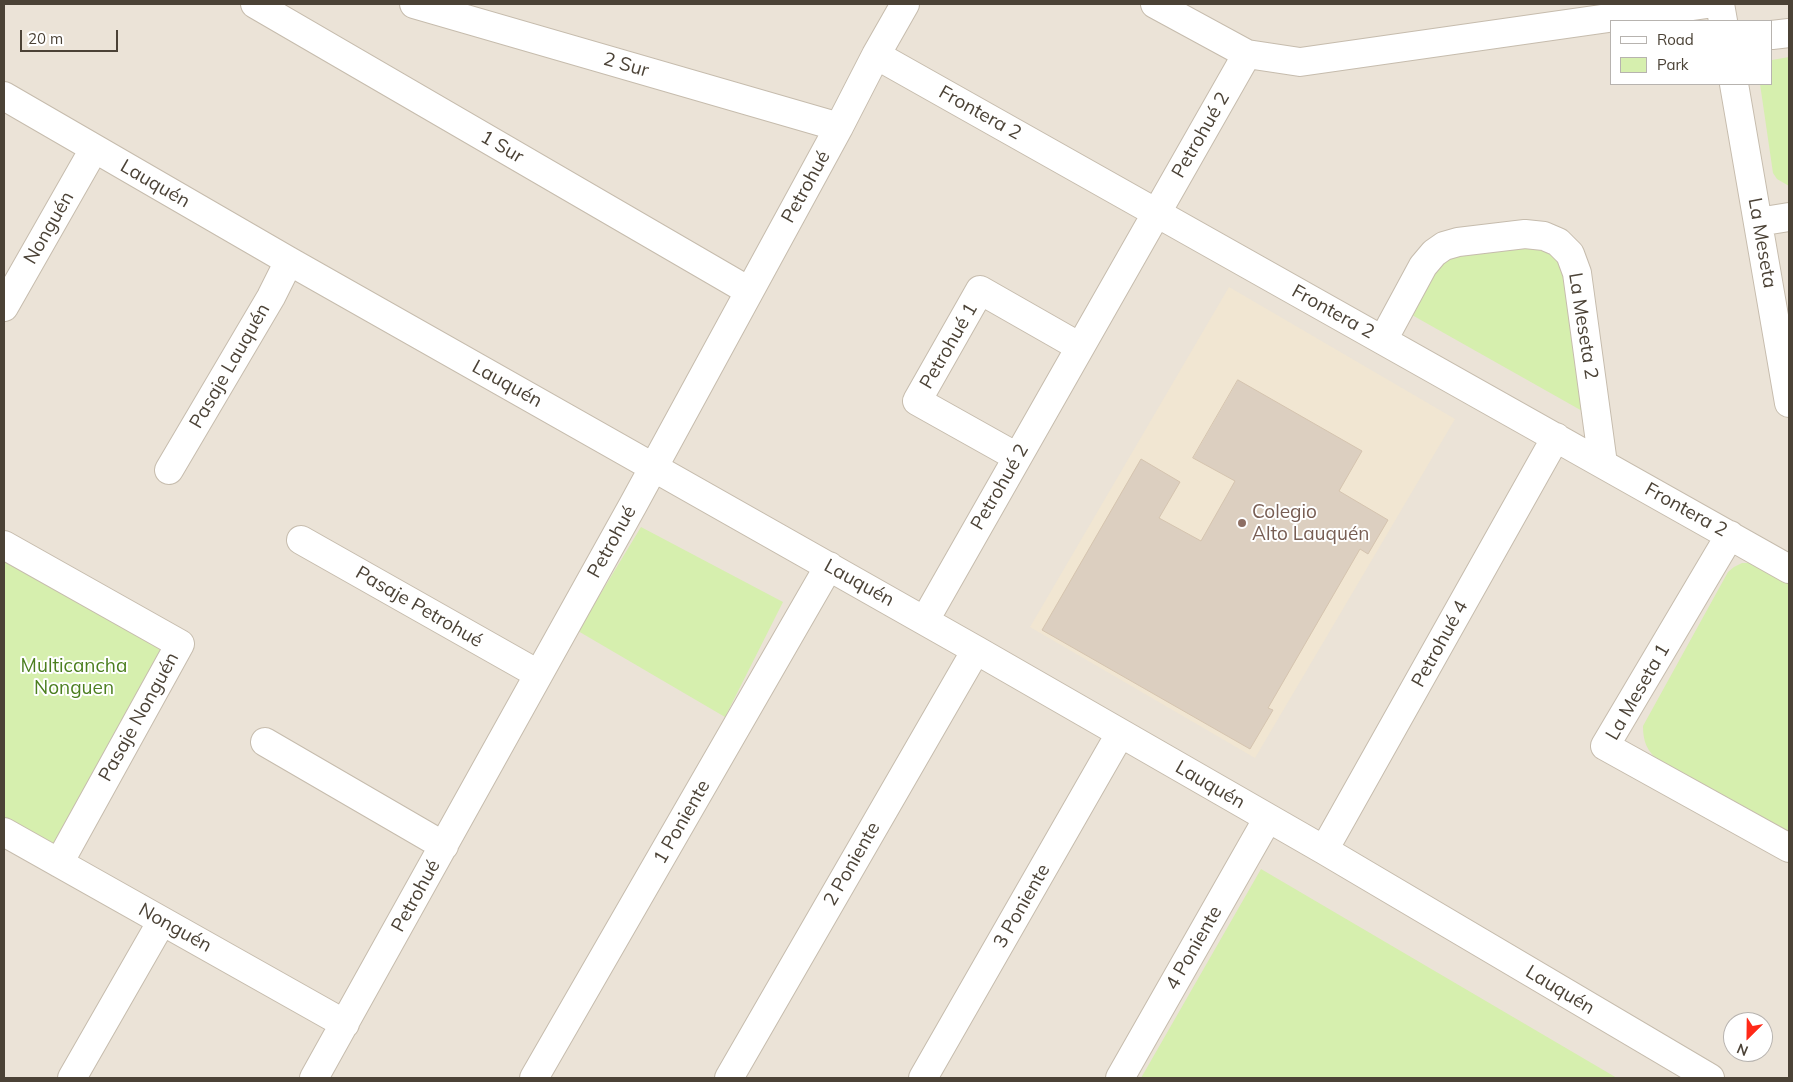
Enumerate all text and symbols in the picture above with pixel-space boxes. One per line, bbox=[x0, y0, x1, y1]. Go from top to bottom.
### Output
scale bar bbox=[22, 20, 120, 52]
legend bbox=[1610, 20, 1773, 85]
text: 20 m bbox=[28, 29, 63, 48]
text: Road bbox=[1657, 30, 1694, 49]
street label: 2 Sur bbox=[601, 48, 651, 82]
text: Park bbox=[1657, 55, 1689, 74]
street label: Frontera 2 bbox=[935, 81, 1025, 145]
street label: Petrohué 2 bbox=[1167, 88, 1235, 182]
street label: 1 Sur bbox=[476, 126, 528, 168]
street label: Petrohué bbox=[777, 147, 835, 227]
street label: Lauquén bbox=[116, 155, 194, 213]
street label: Nonguén bbox=[19, 188, 79, 268]
street label: La Meseta bbox=[1743, 196, 1781, 290]
street label: La Meseta 2 bbox=[1563, 271, 1603, 381]
street label: Frontera 2 bbox=[1288, 280, 1378, 344]
street label: Pasaje Lauquén bbox=[185, 299, 275, 433]
street label: Petrohué 1 bbox=[915, 299, 983, 393]
street label: Lauquén bbox=[468, 355, 546, 413]
street label: Petrohué 2 bbox=[966, 440, 1034, 534]
street label: Frontera 2 bbox=[1641, 478, 1731, 542]
place label: Colegio Alto Lauquén bbox=[1252, 501, 1369, 545]
street label: Petrohué bbox=[583, 502, 641, 582]
marker: Colegio Alto Lauquén bbox=[1236, 517, 1248, 529]
street label: Lauquén bbox=[820, 554, 898, 612]
street label: Pasaje Petrohué bbox=[351, 561, 487, 653]
street label: Petrohué 4 bbox=[1407, 597, 1473, 691]
street label: La Meseta 1 bbox=[1601, 640, 1675, 744]
street label: Pasaje Nonguén bbox=[94, 648, 184, 786]
park label: Multicancha Nonguen bbox=[21, 655, 127, 699]
street label: Lauquén bbox=[1171, 756, 1249, 814]
street label: 1 Poniente bbox=[649, 776, 715, 868]
street label: 2 Poniente bbox=[819, 818, 885, 910]
street label: Petrohué bbox=[387, 856, 445, 936]
street label: 3 Poniente bbox=[989, 860, 1055, 952]
street label: Nonguén bbox=[134, 899, 216, 957]
street label: 4 Poniente bbox=[1161, 902, 1227, 994]
street label: Lauquén bbox=[1521, 961, 1599, 1019]
north arrow bbox=[1723, 1012, 1773, 1062]
text: N bbox=[1734, 1040, 1751, 1060]

